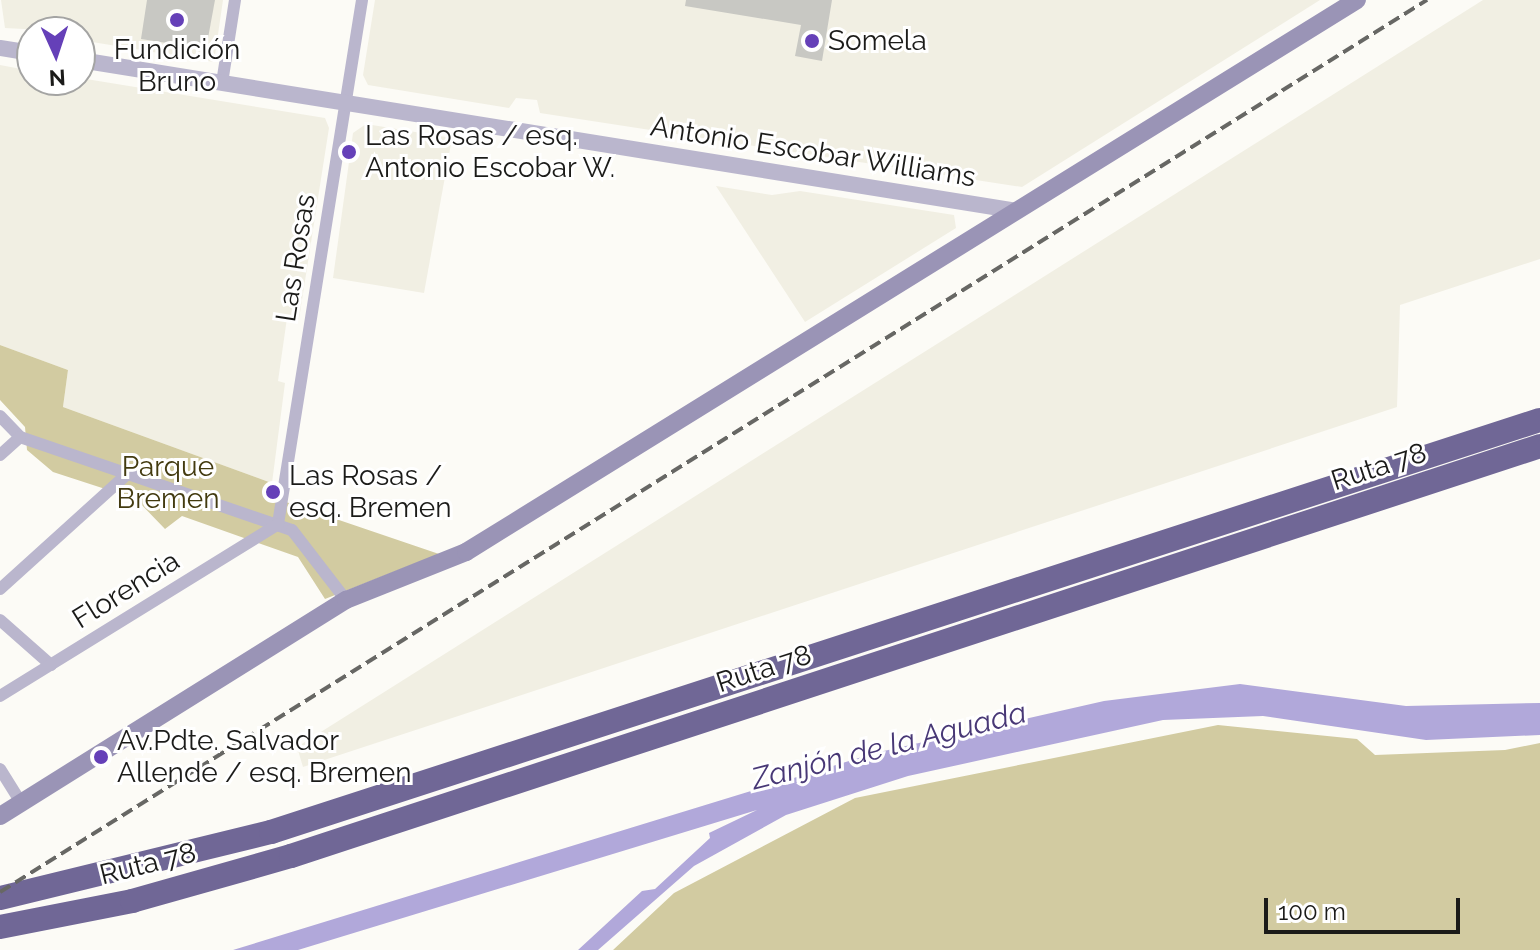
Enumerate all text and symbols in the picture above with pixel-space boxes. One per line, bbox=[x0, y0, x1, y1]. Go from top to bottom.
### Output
marker: Fundición Bruno bbox=[168, 11, 186, 29]
north arrow bbox=[16, 16, 96, 96]
place label: Somela bbox=[828, 24, 927, 58]
marker: Somela bbox=[803, 32, 821, 50]
place label: Fundición Bruno bbox=[114, 33, 240, 99]
text: N bbox=[48, 65, 66, 91]
street label: Antonio Escobar Williams bbox=[647, 110, 979, 194]
place label: Las Rosas / esq. Antonio Escobar W. bbox=[365, 119, 617, 185]
marker: Las Rosas / esq. Antonio Escobar W. bbox=[340, 143, 358, 161]
street label: Las Rosas bbox=[269, 192, 323, 324]
street label: Ruta 78 bbox=[1327, 436, 1431, 498]
park label: Parque Bremen bbox=[117, 450, 219, 516]
place label: Las Rosas / esq. Bremen bbox=[289, 459, 452, 525]
marker: Las Rosas / esq. Bremen bbox=[264, 483, 282, 501]
street label: Florencia bbox=[66, 544, 186, 636]
street label: Ruta 78 bbox=[712, 638, 816, 700]
water label: Zanjón de la Aguada bbox=[748, 694, 1030, 798]
place label: Av.Pdte. Salvador Allende / esq. Bremen bbox=[117, 724, 412, 790]
marker: Av.Pdte. Salvador Allende / esq. Bremen bbox=[92, 748, 110, 766]
street label: Ruta 78 bbox=[96, 836, 200, 892]
scale bar bbox=[1268, 882, 1464, 932]
text: 100 m bbox=[1278, 897, 1346, 926]

